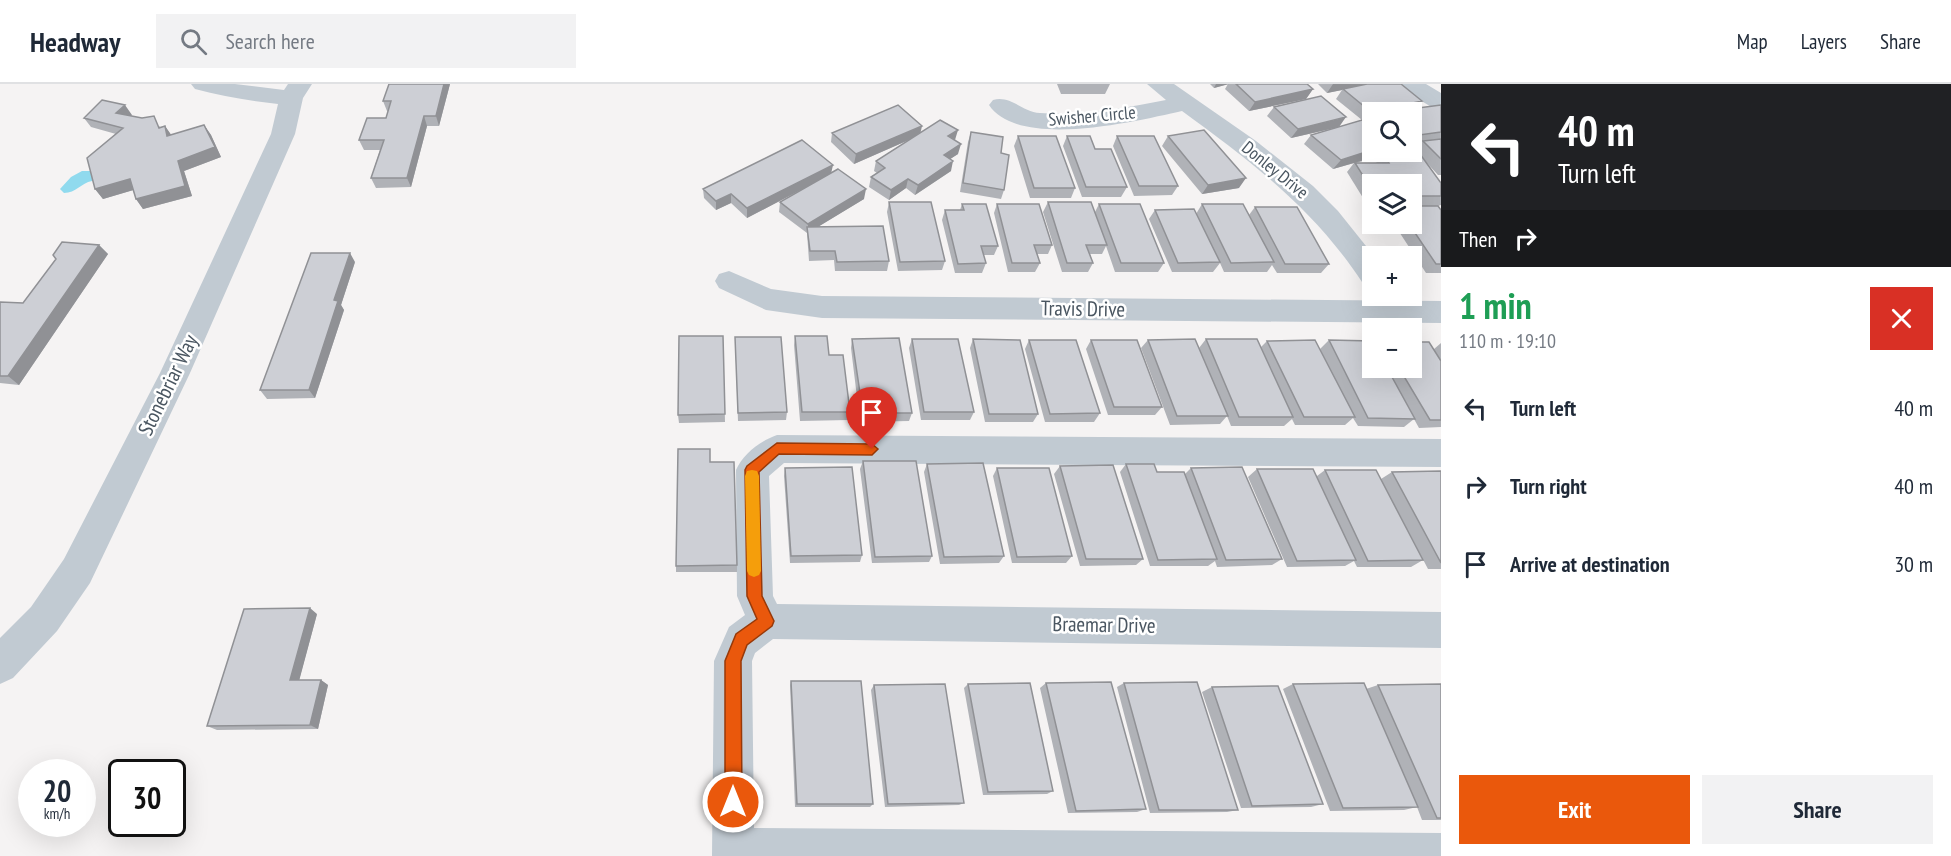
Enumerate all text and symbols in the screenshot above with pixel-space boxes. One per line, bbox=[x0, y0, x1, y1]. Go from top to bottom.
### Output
search box bbox=[156, 14, 576, 68]
text: Headway bbox=[30, 23, 120, 60]
icon: search bbox=[177, 25, 210, 58]
text: Search here bbox=[225, 27, 315, 55]
text: Map bbox=[1737, 28, 1768, 55]
text: Layers bbox=[1801, 28, 1847, 55]
text: Share bbox=[1880, 28, 1921, 55]
street label: Swisher Circle bbox=[1047, 100, 1137, 131]
map controls bbox=[1362, 102, 1422, 378]
button: search bbox=[1362, 102, 1422, 162]
text: 40 m bbox=[1558, 103, 1635, 158]
icon: left bbox=[1459, 108, 1537, 186]
street label: Donley Drive bbox=[1237, 136, 1313, 203]
text: Turn left bbox=[1558, 156, 1636, 190]
button: layers bbox=[1362, 174, 1422, 234]
icon: right bbox=[1509, 222, 1542, 255]
text: Then bbox=[1459, 225, 1497, 253]
button: + bbox=[1362, 246, 1422, 306]
text: 1 min bbox=[1459, 282, 1532, 329]
button: close bbox=[1870, 287, 1933, 350]
street label: Travis Drive bbox=[1041, 294, 1125, 323]
button: − bbox=[1362, 318, 1422, 378]
text: 110 m · 19:10 bbox=[1459, 328, 1556, 354]
street label: Stonebriar Way bbox=[132, 330, 204, 440]
pin bbox=[846, 387, 897, 449]
icon: left bbox=[1459, 392, 1492, 425]
text: Turn left bbox=[1510, 394, 1576, 422]
text: 40 m bbox=[1894, 394, 1933, 422]
icon: arrive bbox=[855, 396, 888, 429]
icon: right bbox=[1459, 470, 1492, 503]
text: Turn right bbox=[1510, 472, 1587, 500]
text: 40 m bbox=[1894, 472, 1933, 500]
icon: arrive bbox=[1459, 548, 1492, 581]
text: Arrive at destination bbox=[1510, 550, 1670, 578]
text: 30 m bbox=[1894, 550, 1933, 578]
street label: Braemar Drive bbox=[1052, 610, 1156, 639]
speed limit sign: 30 bbox=[108, 759, 186, 837]
position arrow bbox=[701, 770, 765, 834]
text: 20 bbox=[43, 771, 71, 810]
button: Exit bbox=[1459, 775, 1690, 844]
button: Share bbox=[1702, 775, 1933, 844]
text: km/h bbox=[44, 804, 70, 823]

